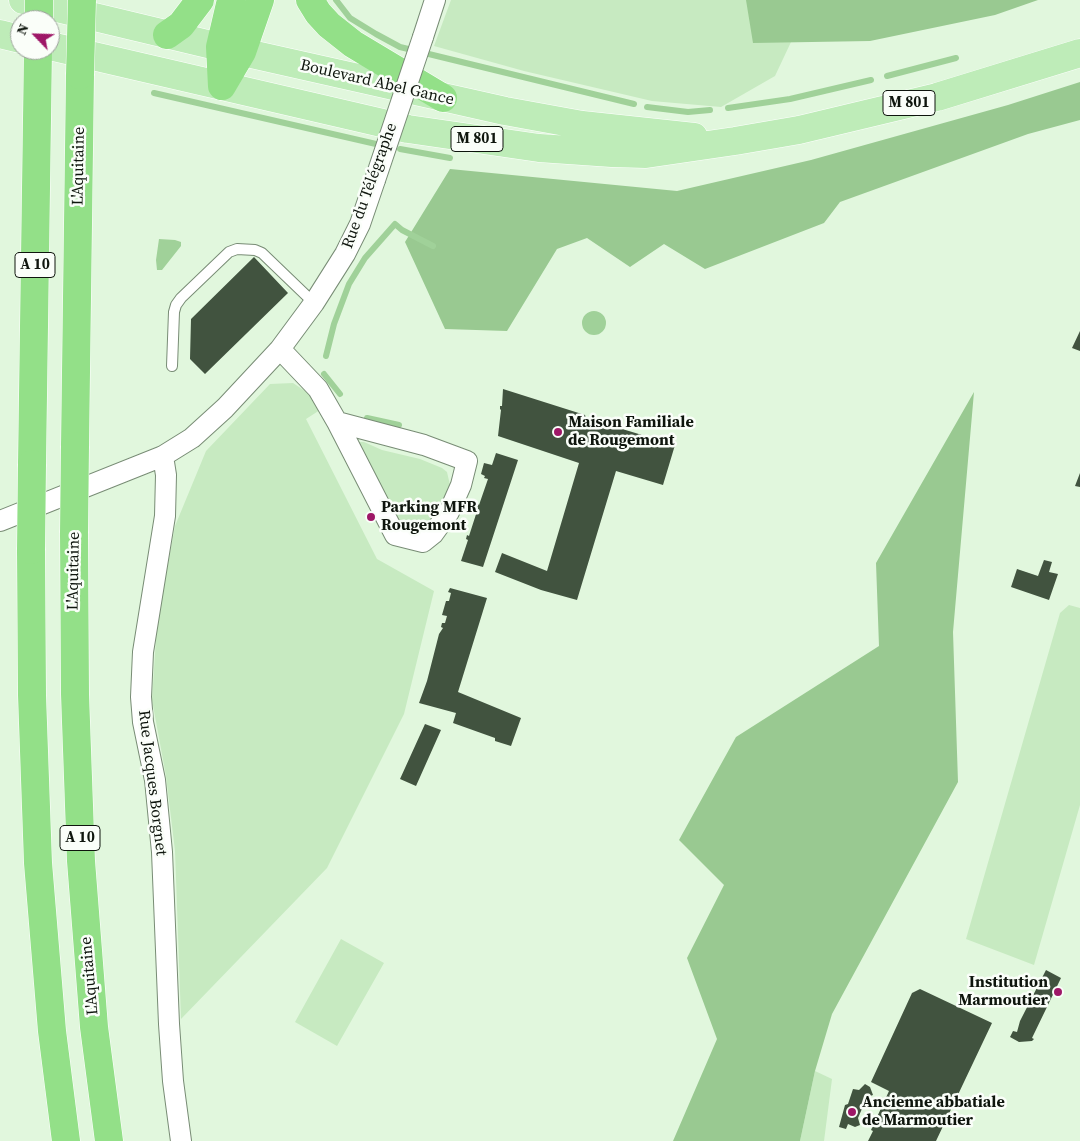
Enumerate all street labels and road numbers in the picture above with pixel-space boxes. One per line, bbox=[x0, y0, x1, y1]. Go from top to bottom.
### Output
street label: Boulevard Abel Gance bbox=[298, 56, 456, 110]
road number: M 801 bbox=[883, 90, 935, 116]
street label: Rue du Télégraphe bbox=[338, 121, 402, 251]
road number: M 801 bbox=[451, 126, 503, 152]
street label: L'Aquitaine bbox=[69, 127, 89, 205]
road number: A 10 bbox=[15, 252, 55, 278]
street label: L'Aquitaine bbox=[64, 532, 84, 610]
street label: Rue Jacques Borgnet bbox=[134, 709, 170, 857]
road number: A 10 bbox=[60, 826, 100, 850]
street label: L'Aquitaine bbox=[77, 936, 103, 1016]

